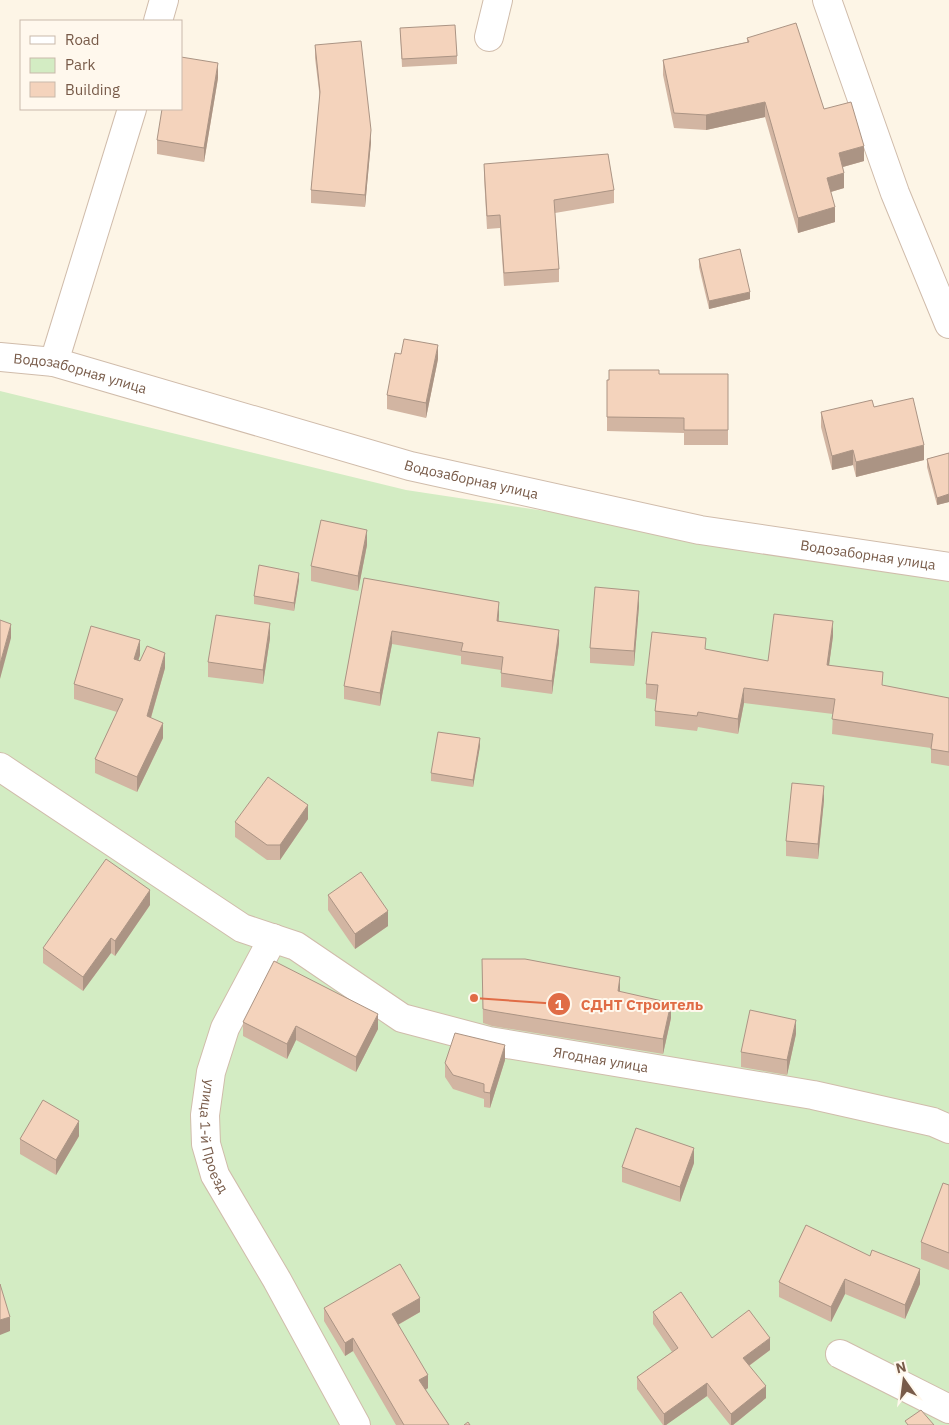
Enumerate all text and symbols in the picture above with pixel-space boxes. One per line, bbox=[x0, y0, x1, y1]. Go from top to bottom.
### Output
legend bbox=[20, 20, 182, 110]
text: Road bbox=[65, 30, 100, 49]
text: Park bbox=[65, 55, 95, 74]
text: Building bbox=[65, 80, 120, 99]
street label: Водозаборная улица bbox=[13, 349, 149, 398]
street label: Водозаборная улица bbox=[402, 456, 541, 503]
street label: Водозаборная улица bbox=[799, 536, 938, 574]
callout: СДНТ Строитель bbox=[546, 989, 714, 1019]
text: 1 bbox=[554, 995, 564, 1014]
text: СДНТ Строитель bbox=[581, 995, 704, 1014]
street label: Ягодная улица bbox=[552, 1043, 650, 1077]
street label: улица 1-й Проезд bbox=[196, 1078, 233, 1196]
north arrow bbox=[879, 1355, 929, 1405]
text: N bbox=[894, 1357, 908, 1377]

